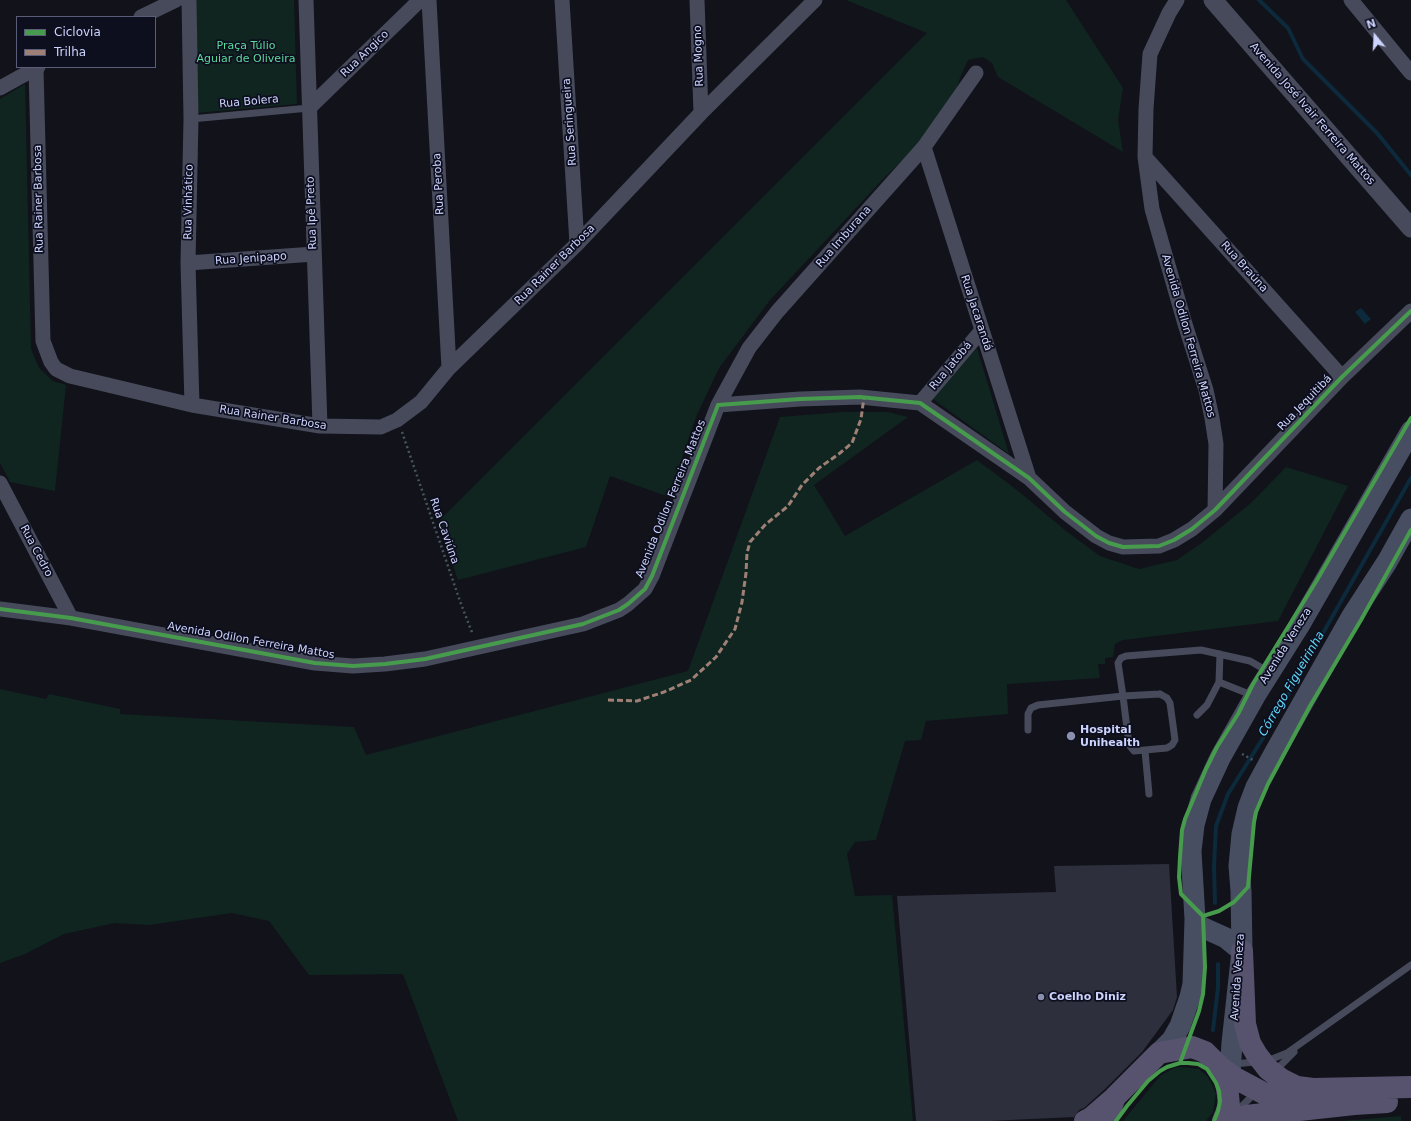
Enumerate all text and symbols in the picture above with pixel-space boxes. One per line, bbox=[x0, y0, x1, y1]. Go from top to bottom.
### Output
legend bbox=[16, 16, 156, 68]
north arrow bbox=[1355, 16, 1395, 56]
text: N bbox=[1365, 17, 1378, 32]
text: Ciclovia bbox=[54, 25, 101, 39]
street label: Rua Mogno bbox=[691, 25, 707, 87]
street label: Rua Angico bbox=[338, 28, 392, 80]
park label: Praça Túlio Aguiar de Oliveira bbox=[197, 39, 295, 65]
street label: Avenida José Ivair Ferreira Mattos bbox=[1247, 40, 1377, 188]
text: Trilha bbox=[54, 45, 86, 59]
street label: Rua Seringueira bbox=[560, 78, 580, 166]
street label: Rua Bolera bbox=[219, 93, 279, 111]
street label: Rua Rainer Barbosa bbox=[31, 145, 47, 253]
street label: Rua Peroba bbox=[431, 153, 447, 215]
street label: Rua Vinhático bbox=[182, 164, 196, 240]
street label: Rua Ipê Preto bbox=[304, 176, 320, 250]
street label: Rua Imburana bbox=[814, 204, 874, 270]
street label: Rua Rainer Barbosa bbox=[512, 222, 598, 308]
street label: Rua Braúna bbox=[1218, 239, 1270, 295]
street label: Rua Jenipapo bbox=[215, 250, 287, 268]
street label: Avenida Odilon Ferreira Mattos bbox=[1158, 253, 1218, 419]
street label: Rua Jacarandá bbox=[958, 273, 994, 353]
street label: Rua Jatobá bbox=[927, 339, 975, 393]
street label: Rua Jequitibá bbox=[1275, 372, 1335, 434]
street label: Rua Rainer Barbosa bbox=[218, 403, 328, 433]
street label: Avenida Odilon Ferreira Mattos bbox=[633, 418, 709, 580]
street label: Rua Caviúna bbox=[427, 496, 461, 566]
street label: Rua Cedro bbox=[17, 523, 55, 579]
street label: Avenida Veneza bbox=[1257, 606, 1315, 686]
street label: Avenida Odilon Ferreira Mattos bbox=[166, 620, 336, 662]
water label: Córrego Figueirinha bbox=[1256, 629, 1328, 739]
place label: Hospital Unihealth bbox=[1080, 723, 1140, 749]
marker: Hospital Unihealth bbox=[1065, 730, 1077, 742]
street label: Avenida Veneza bbox=[1228, 933, 1248, 1021]
place label: Coelho Diniz bbox=[1049, 990, 1126, 1004]
marker: Coelho Diniz bbox=[1036, 992, 1046, 1002]

